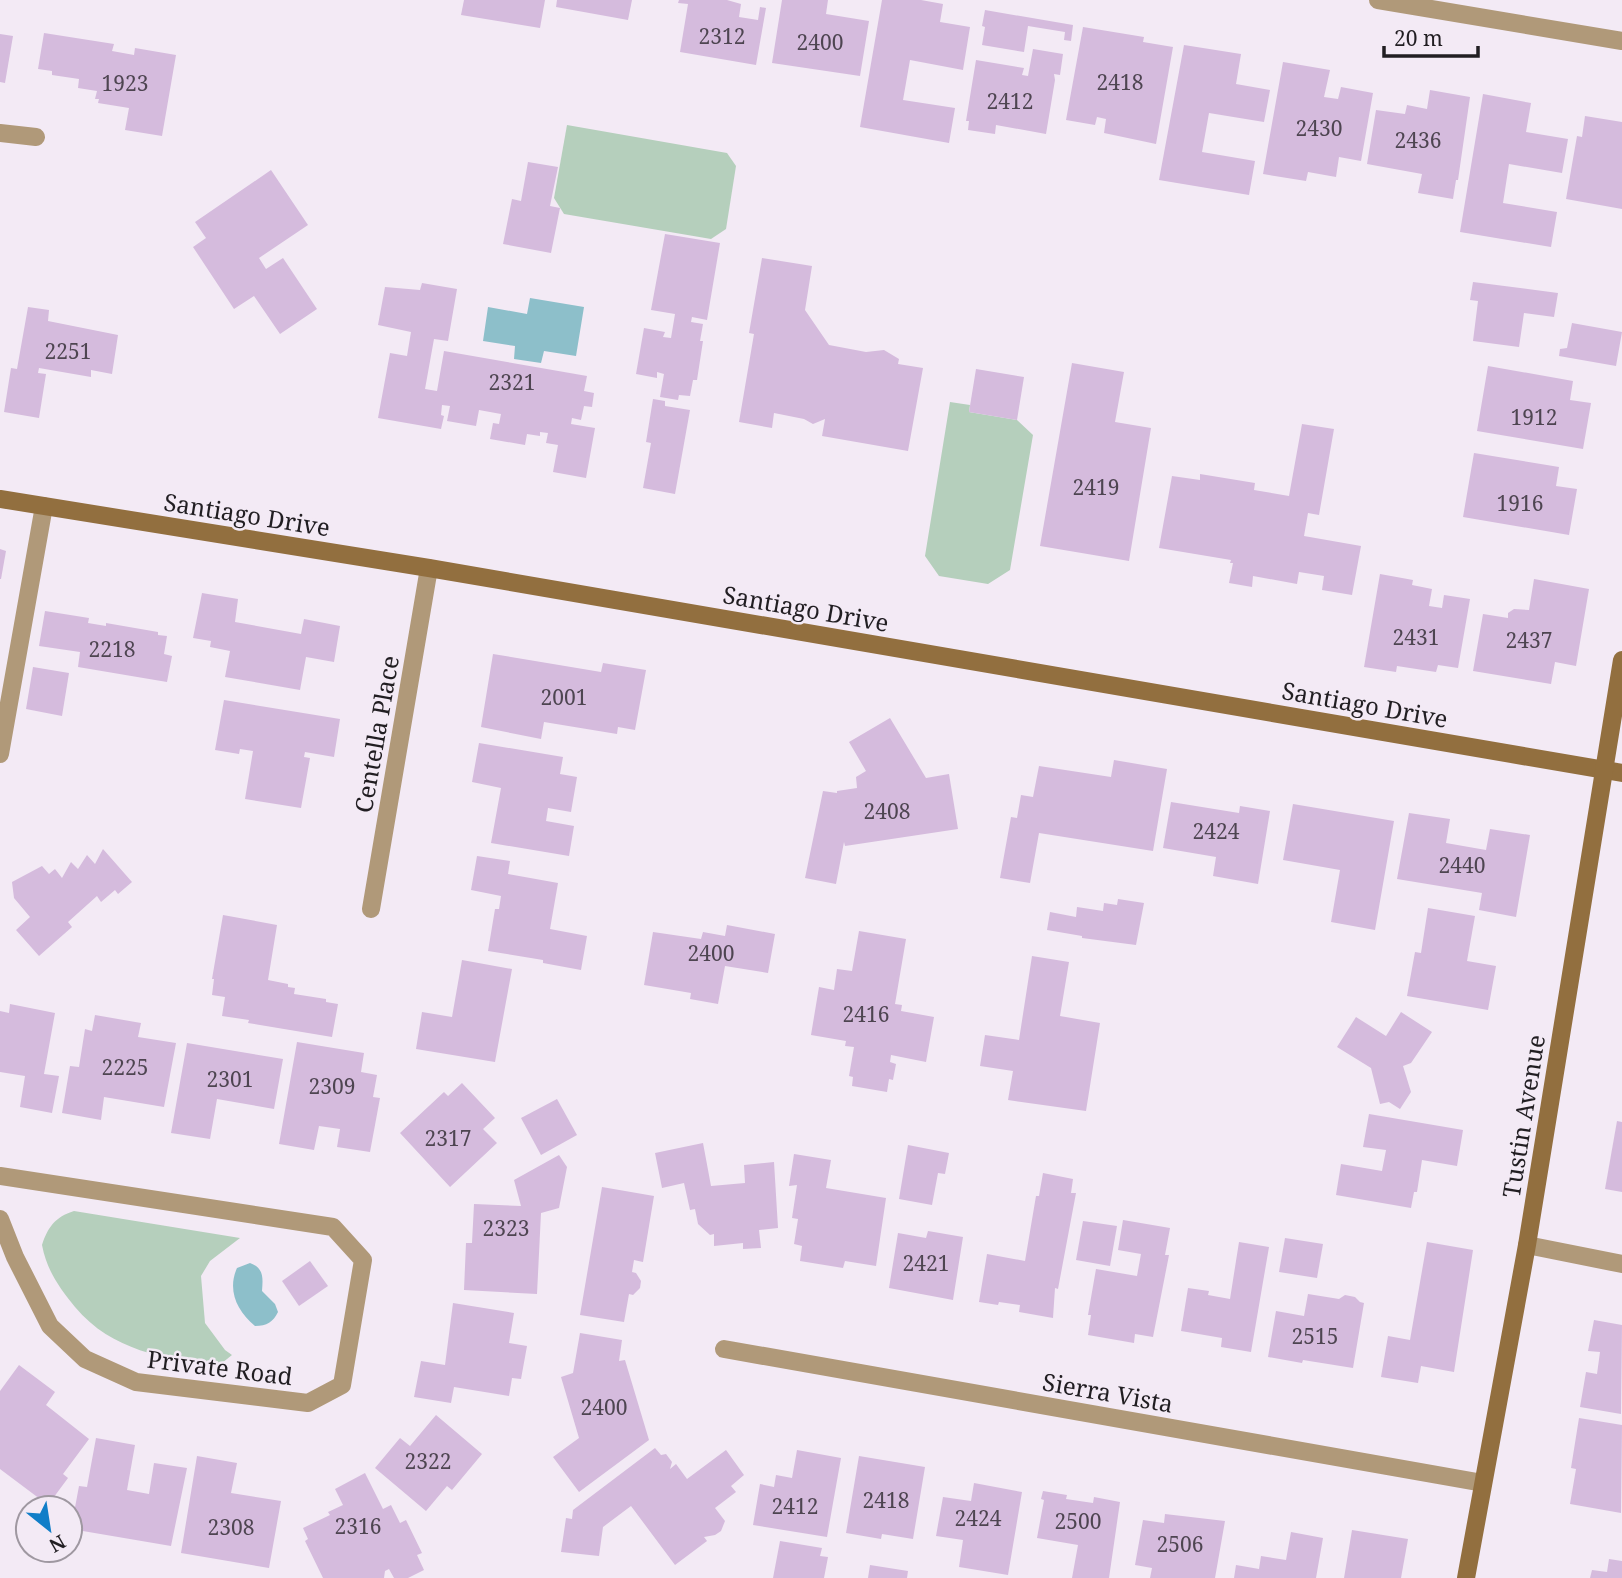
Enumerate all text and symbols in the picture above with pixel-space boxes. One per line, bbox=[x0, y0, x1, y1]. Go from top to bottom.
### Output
scale bar bbox=[1384, 14, 1478, 58]
house number: 2312 bbox=[699, 22, 745, 50]
text: 20 m bbox=[1394, 24, 1443, 52]
house number: 2400 bbox=[797, 28, 843, 56]
house number: 2418 bbox=[1097, 68, 1143, 96]
house number: 1923 bbox=[102, 69, 148, 97]
house number: 2412 bbox=[987, 87, 1033, 115]
house number: 2430 bbox=[1296, 114, 1342, 142]
house number: 2436 bbox=[1395, 126, 1441, 154]
house number: 2251 bbox=[45, 337, 91, 365]
house number: 2321 bbox=[489, 368, 535, 396]
house number: 1912 bbox=[1511, 403, 1557, 431]
house number: 2419 bbox=[1073, 473, 1119, 501]
street label: Santiago Drive bbox=[162, 485, 332, 543]
house number: 1916 bbox=[1497, 489, 1543, 517]
street label: Santiago Drive bbox=[720, 577, 892, 639]
house number: 2431 bbox=[1393, 623, 1439, 651]
house number: 2437 bbox=[1506, 626, 1552, 654]
house number: 2218 bbox=[89, 635, 135, 663]
street label: Centella Place bbox=[346, 653, 406, 815]
street label: Santiago Drive bbox=[1279, 673, 1451, 735]
house number: 2001 bbox=[541, 683, 587, 711]
house number: 2408 bbox=[864, 797, 910, 825]
house number: 2424 bbox=[1193, 817, 1240, 845]
house number: 2440 bbox=[1439, 851, 1485, 879]
house number: 2400 bbox=[688, 939, 734, 967]
house number: 2416 bbox=[843, 1000, 889, 1028]
street label: Tustin Avenue bbox=[1494, 1032, 1552, 1200]
house number: 2225 bbox=[102, 1053, 148, 1081]
house number: 2301 bbox=[207, 1065, 253, 1093]
house number: 2309 bbox=[309, 1072, 355, 1100]
house number: 2317 bbox=[425, 1124, 471, 1152]
house number: 2323 bbox=[483, 1214, 529, 1242]
house number: 2421 bbox=[903, 1249, 949, 1277]
house number: 2515 bbox=[1292, 1322, 1338, 1350]
street label: Private Road bbox=[145, 1342, 295, 1392]
street label: Sierra Vista bbox=[1040, 1364, 1176, 1420]
house number: 2400 bbox=[581, 1393, 627, 1421]
house number: 2322 bbox=[405, 1447, 451, 1475]
house number: 2418 bbox=[863, 1486, 909, 1514]
house number: 2412 bbox=[772, 1492, 818, 1520]
north arrow bbox=[14, 1494, 84, 1564]
house number: 2424 bbox=[955, 1504, 1002, 1532]
house number: 2500 bbox=[1055, 1507, 1101, 1535]
house number: 2316 bbox=[335, 1512, 381, 1540]
house number: 2308 bbox=[208, 1513, 254, 1541]
text: N bbox=[44, 1529, 70, 1559]
house number: 2506 bbox=[1157, 1530, 1203, 1558]

